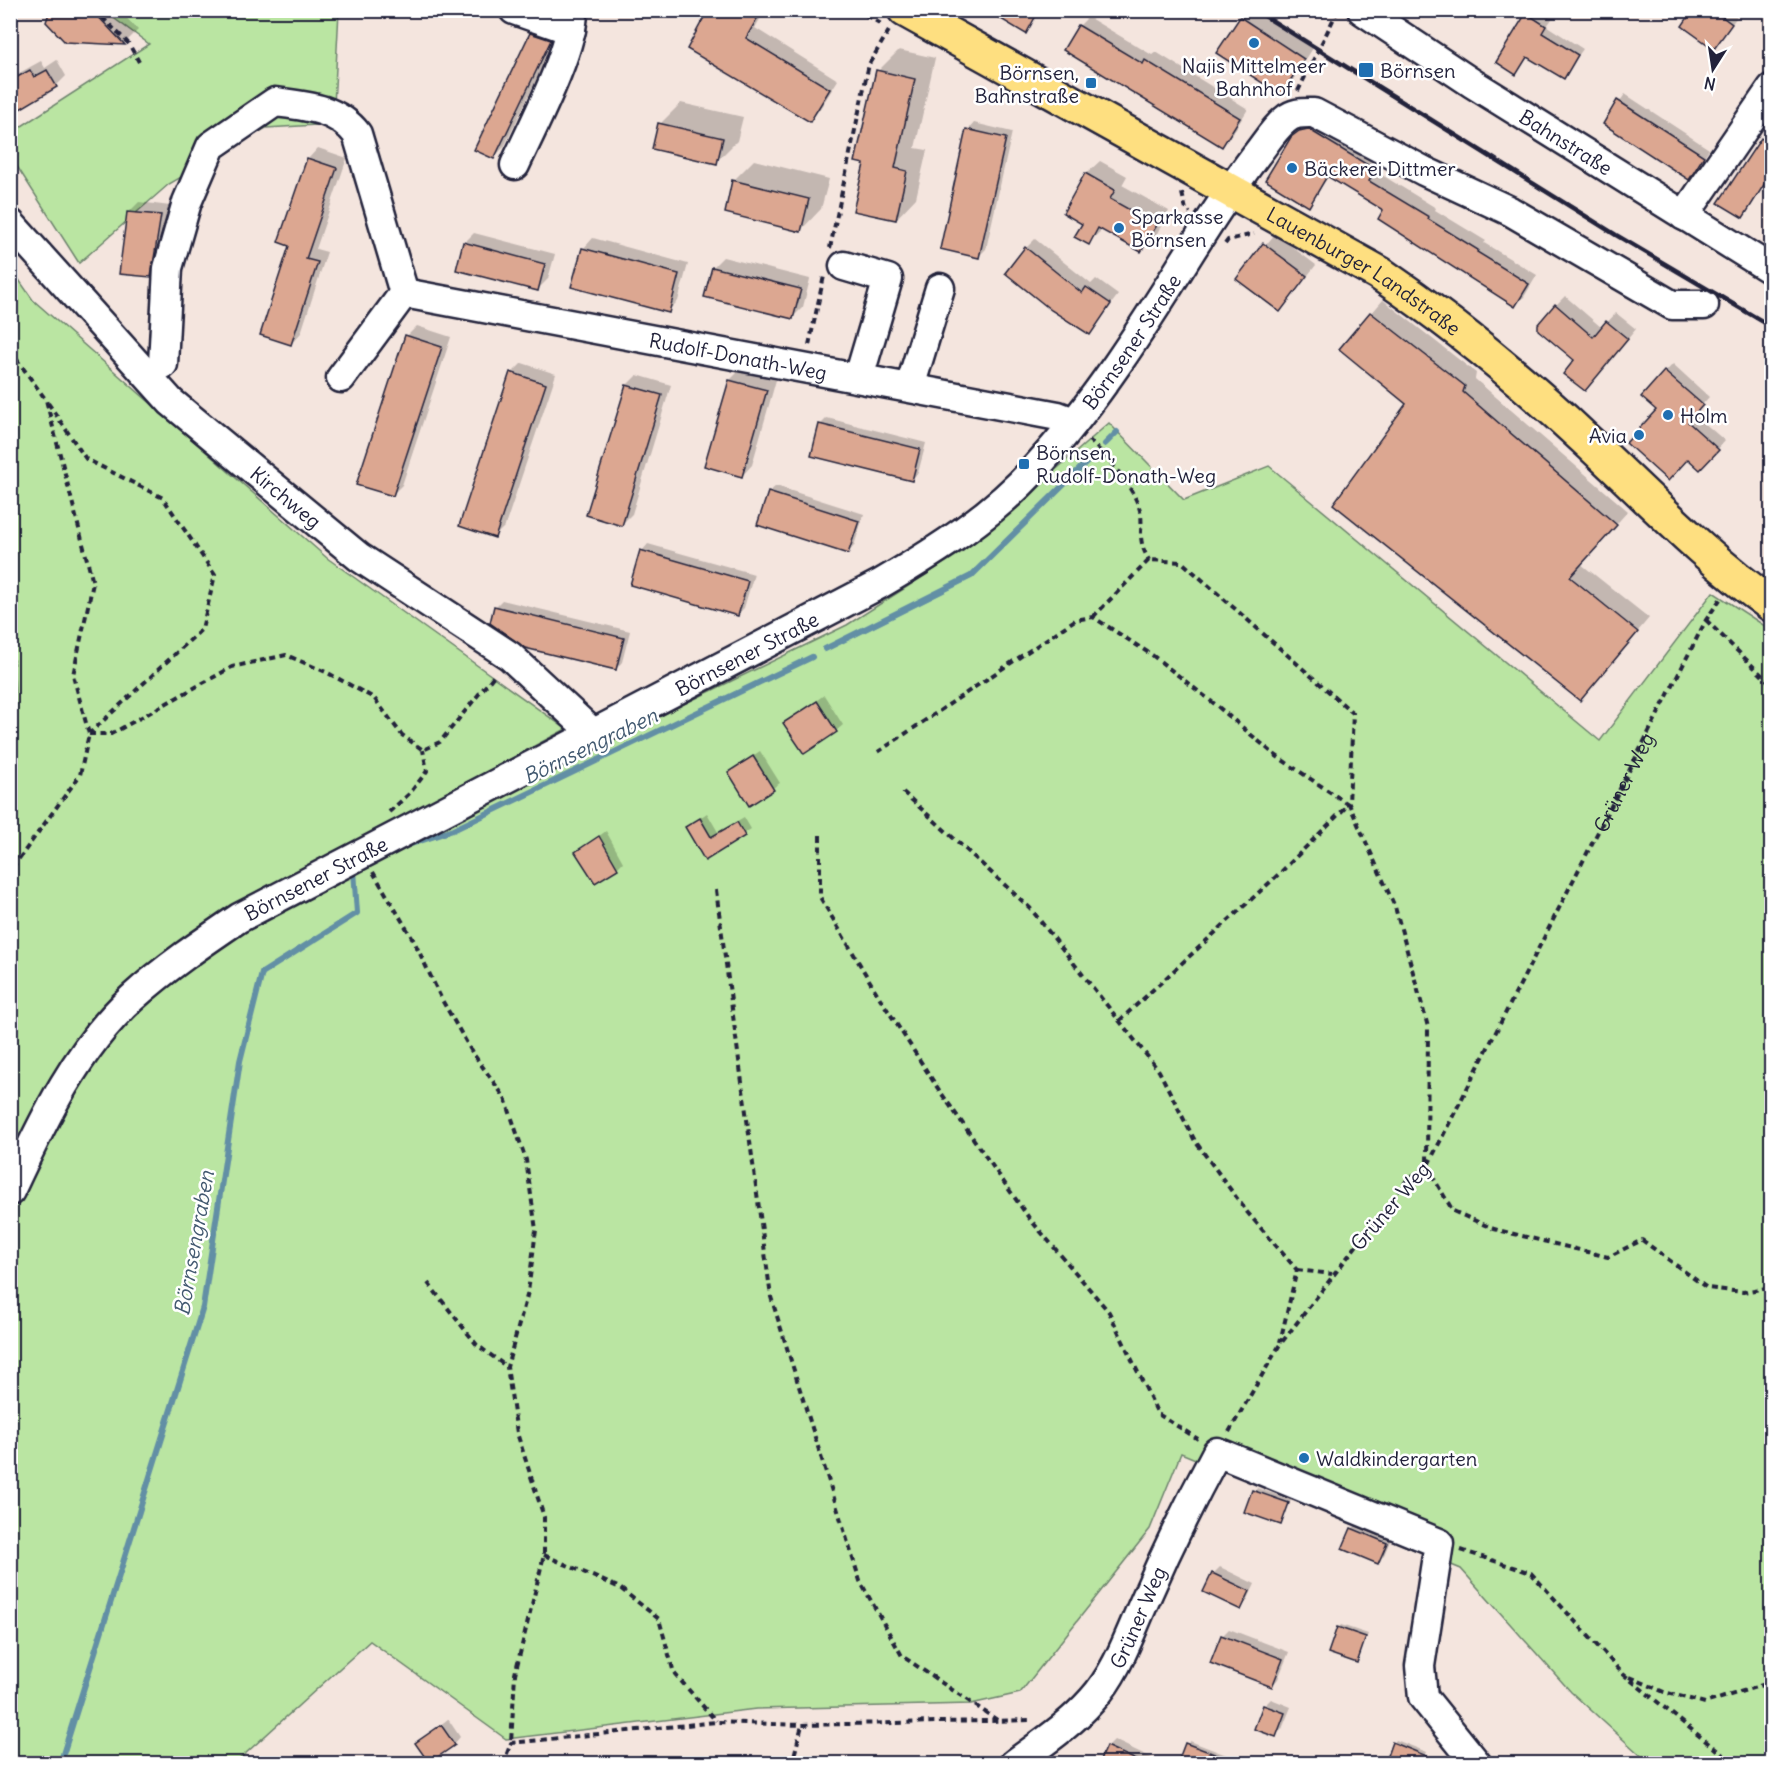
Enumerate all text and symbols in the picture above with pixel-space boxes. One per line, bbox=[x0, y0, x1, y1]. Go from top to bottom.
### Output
marker: Najis Mittelmeer Bahnhof bbox=[1247, 36, 1261, 50]
north arrow bbox=[1683, 39, 1743, 99]
place label: Najis Mittelmeer Bahnhof bbox=[1182, 53, 1326, 101]
place label: Börnsen bbox=[1380, 58, 1456, 83]
place label: Börnsen, Bahnstraße bbox=[975, 60, 1079, 108]
marker: Börnsen bbox=[1357, 61, 1375, 79]
text: N bbox=[1702, 73, 1717, 95]
marker: Börnsen, Bahnstraße bbox=[1084, 76, 1098, 90]
street label: Bahnstraße bbox=[1515, 103, 1617, 180]
place label: Bäckerei Dittmer bbox=[1304, 156, 1456, 181]
marker: Bäckerei Dittmer bbox=[1285, 161, 1299, 175]
street label: Lauenburger Landstraße bbox=[1263, 201, 1466, 340]
place label: Sparkasse Börnsen bbox=[1131, 204, 1224, 252]
marker: Sparkasse Börnsen bbox=[1112, 221, 1126, 235]
street label: Börnsener Straße bbox=[1077, 269, 1186, 414]
street label: Rudolf-Donath-Weg bbox=[647, 327, 829, 385]
place label: Holm bbox=[1680, 403, 1728, 428]
marker: Holm bbox=[1661, 408, 1675, 422]
place label: Avia bbox=[1589, 423, 1627, 448]
marker: Avia bbox=[1632, 428, 1646, 442]
place label: Börnsen, Rudolf-Donath-Weg bbox=[1036, 440, 1216, 488]
marker: Börnsen, Rudolf-Donath-Weg bbox=[1017, 457, 1031, 471]
street label: Kirchweg bbox=[246, 461, 327, 533]
street label: Börnsener Straße bbox=[671, 606, 822, 701]
water label: Börnsengraben bbox=[518, 701, 662, 790]
street label: Grüner Weg bbox=[1587, 728, 1659, 836]
street label: Börnsener Straße bbox=[240, 830, 391, 926]
street label: Grüner Weg bbox=[1345, 1157, 1435, 1255]
water label: Börnsengraben bbox=[168, 1168, 220, 1317]
place label: Waldkindergarten bbox=[1316, 1446, 1477, 1471]
marker: Waldkindergarten bbox=[1297, 1451, 1311, 1465]
street label: Grüner Weg bbox=[1104, 1562, 1171, 1673]

